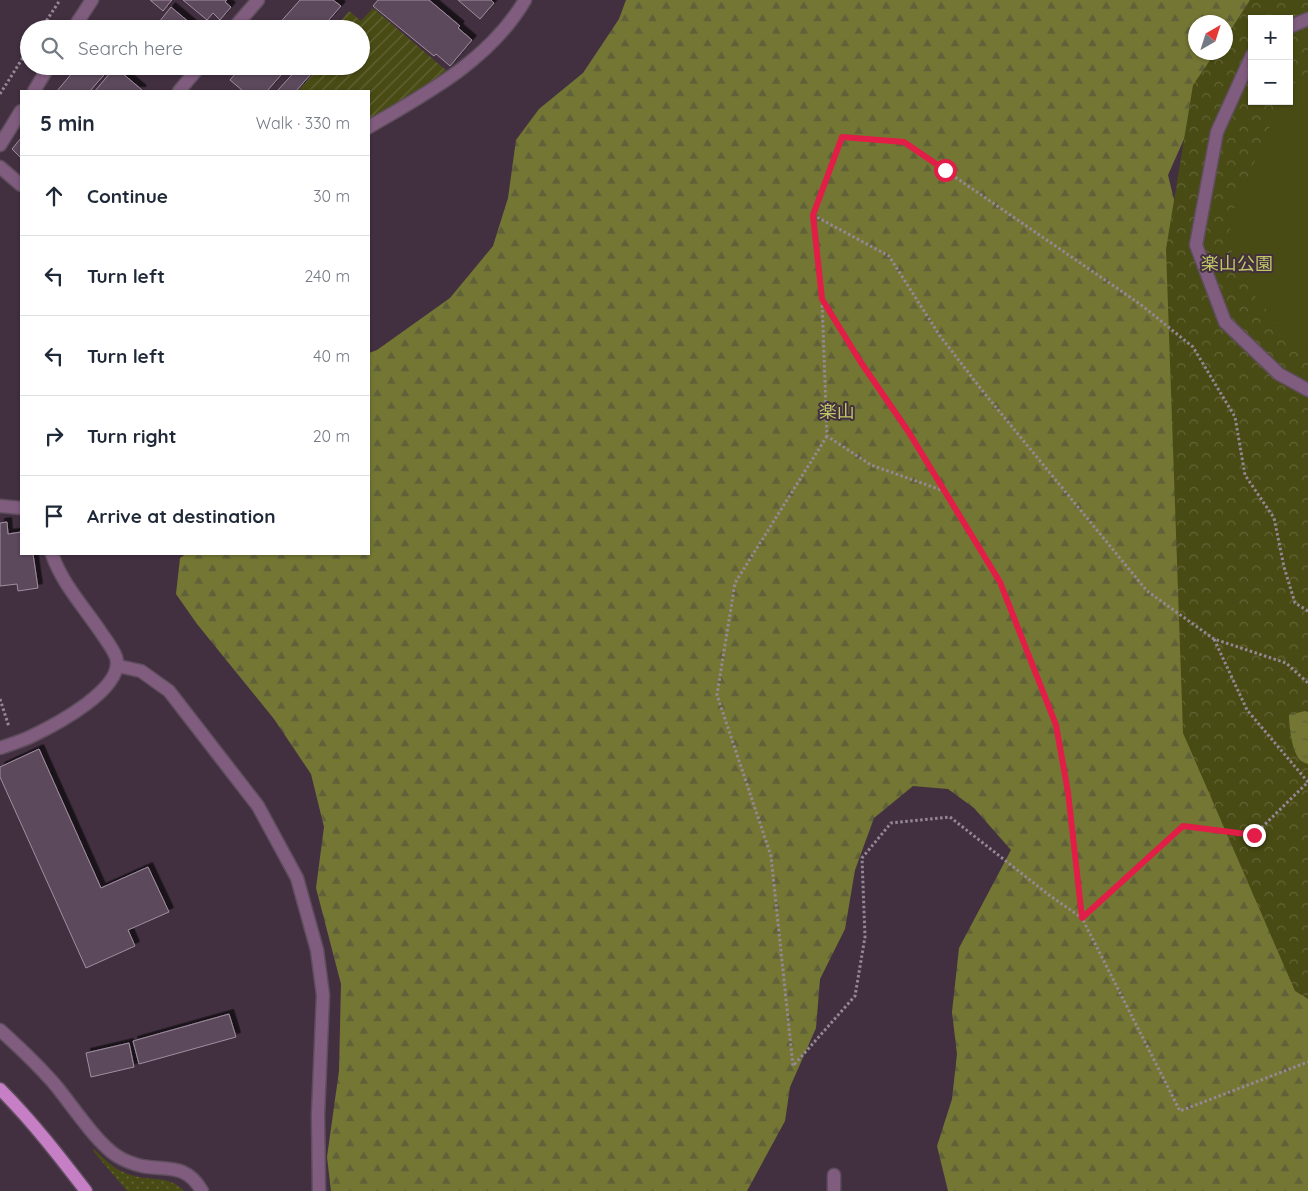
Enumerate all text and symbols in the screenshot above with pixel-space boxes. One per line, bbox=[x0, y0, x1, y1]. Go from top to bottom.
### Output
north arrow bbox=[1188, 15, 1233, 60]
map controls bbox=[1248, 15, 1293, 105]
button: + bbox=[1248, 15, 1293, 60]
search box bbox=[20, 20, 370, 75]
icon: search bbox=[38, 34, 66, 62]
text: Search here bbox=[78, 36, 183, 60]
button: − bbox=[1248, 60, 1293, 105]
text: 5 min bbox=[40, 110, 95, 136]
text: Walk · 330 m bbox=[256, 113, 350, 133]
route start bbox=[934, 159, 957, 182]
icon: ahead bbox=[40, 182, 68, 210]
text: Continue bbox=[87, 184, 168, 208]
text: 30 m bbox=[313, 186, 350, 206]
park label: 楽山公園 bbox=[1201, 252, 1273, 275]
icon: left bbox=[40, 262, 68, 290]
text: Turn left bbox=[87, 264, 165, 288]
text: 240 m bbox=[304, 266, 350, 286]
icon: left bbox=[40, 342, 68, 370]
text: Turn left bbox=[87, 344, 165, 368]
text: 40 m bbox=[313, 346, 350, 366]
park label: 楽山 bbox=[819, 400, 855, 423]
icon: right bbox=[40, 422, 68, 450]
text: Turn right bbox=[87, 424, 176, 448]
text: 20 m bbox=[313, 426, 350, 446]
icon: arrive bbox=[40, 502, 68, 530]
text: Arrive at destination bbox=[87, 504, 276, 528]
route end bbox=[1243, 824, 1266, 847]

